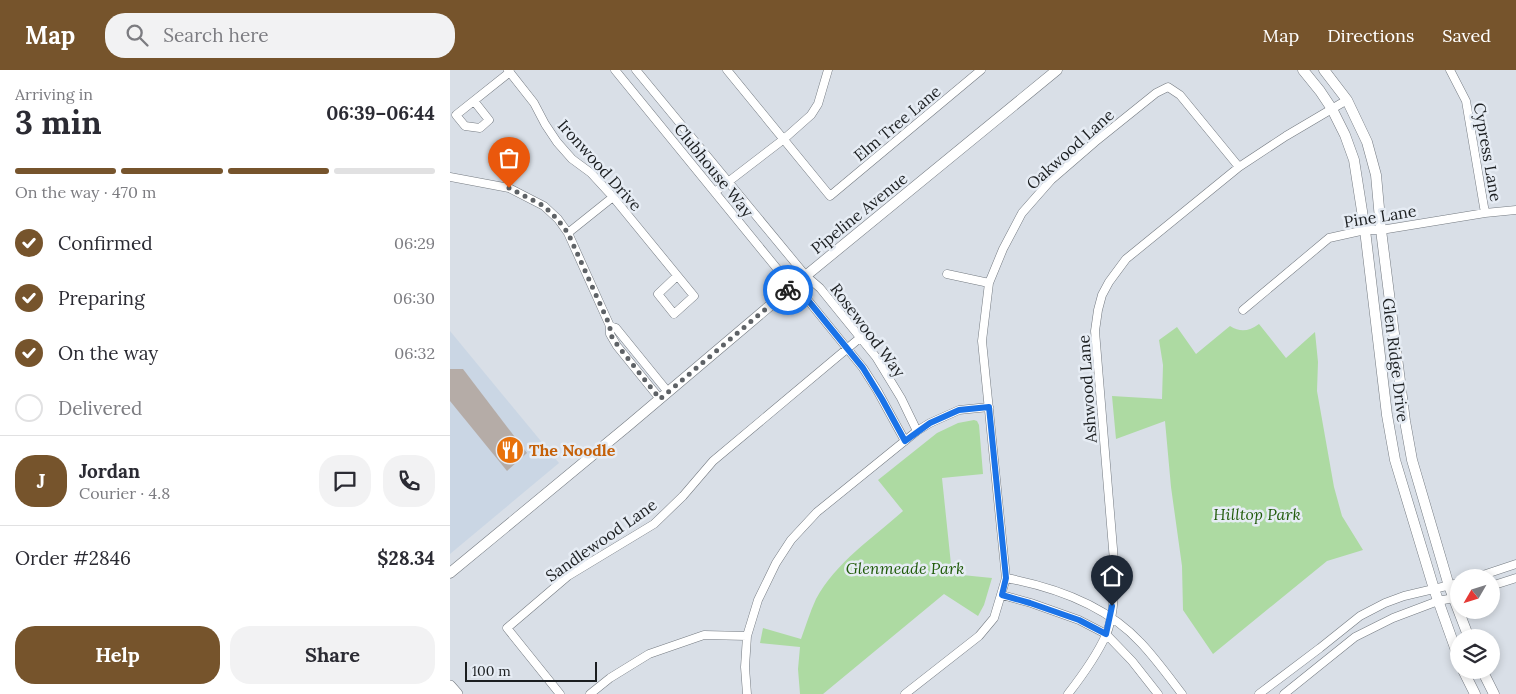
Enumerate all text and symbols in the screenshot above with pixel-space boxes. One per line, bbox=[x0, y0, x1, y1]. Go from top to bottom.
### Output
search box bbox=[105, 13, 455, 58]
text: Map bbox=[25, 20, 75, 51]
icon: search bbox=[123, 21, 151, 49]
text: Search here bbox=[163, 23, 269, 47]
text: Map bbox=[1263, 24, 1299, 47]
text: Directions bbox=[1327, 24, 1414, 47]
text: Saved bbox=[1442, 24, 1491, 47]
street label: Elm Tree Lane bbox=[849, 81, 945, 165]
text: Arriving in bbox=[15, 84, 93, 104]
text: 06:39–06:44 bbox=[326, 101, 435, 125]
street label: Cypress Lane bbox=[1469, 101, 1507, 203]
text: 3 min bbox=[15, 102, 102, 143]
street label: Oakwood Lane bbox=[1022, 104, 1118, 194]
street label: Ironwood Drive bbox=[554, 115, 646, 215]
street label: Clubhouse Way bbox=[670, 119, 758, 221]
pin bbox=[488, 137, 530, 188]
icon: bag bbox=[495, 144, 523, 172]
street label: Pipeline Avenue bbox=[807, 168, 911, 258]
text: On the way · 470 m bbox=[15, 182, 156, 202]
street label: Pine Lane bbox=[1342, 200, 1418, 232]
icon: check bbox=[15, 229, 43, 257]
text: Confirmed bbox=[58, 231, 153, 255]
text: 06:29 bbox=[394, 233, 435, 253]
courier bbox=[763, 265, 813, 315]
icon: bike bbox=[774, 276, 802, 304]
street label: Rosewood Way bbox=[826, 279, 910, 381]
icon: check bbox=[15, 284, 43, 312]
text: Preparing bbox=[58, 286, 145, 310]
text: 06:30 bbox=[393, 288, 435, 308]
street label: Glen Ridge Drive bbox=[1378, 297, 1414, 424]
street label: Ashwood Lane bbox=[1073, 334, 1101, 445]
icon: check bbox=[15, 339, 43, 367]
text: On the way bbox=[58, 341, 158, 365]
text: 06:32 bbox=[394, 343, 435, 363]
text: Delivered bbox=[58, 396, 142, 420]
restaurant icon: The Noodle bbox=[495, 435, 525, 465]
place label: The Noodle bbox=[529, 440, 616, 460]
button: chat bbox=[319, 455, 371, 507]
button: phone bbox=[383, 455, 435, 507]
text: Jordan bbox=[79, 459, 140, 483]
text: J bbox=[37, 469, 45, 493]
text: Courier · 4.8 bbox=[79, 483, 170, 503]
street label: Sandlewood Lane bbox=[542, 494, 661, 586]
park label: Hilltop Park bbox=[1213, 504, 1301, 524]
text: Order #2846 bbox=[15, 546, 131, 570]
text: $28.34 bbox=[377, 546, 435, 570]
pin bbox=[1091, 555, 1133, 606]
park label: Glenmeade Park bbox=[846, 558, 964, 578]
icon: home bbox=[1098, 562, 1126, 590]
north arrow bbox=[1450, 569, 1500, 619]
map controls bbox=[1450, 569, 1500, 679]
button: Help bbox=[15, 626, 220, 684]
button: Share bbox=[230, 626, 435, 684]
button: layers bbox=[1450, 629, 1500, 679]
scale bar bbox=[465, 659, 598, 682]
text: 100 m bbox=[472, 662, 511, 680]

